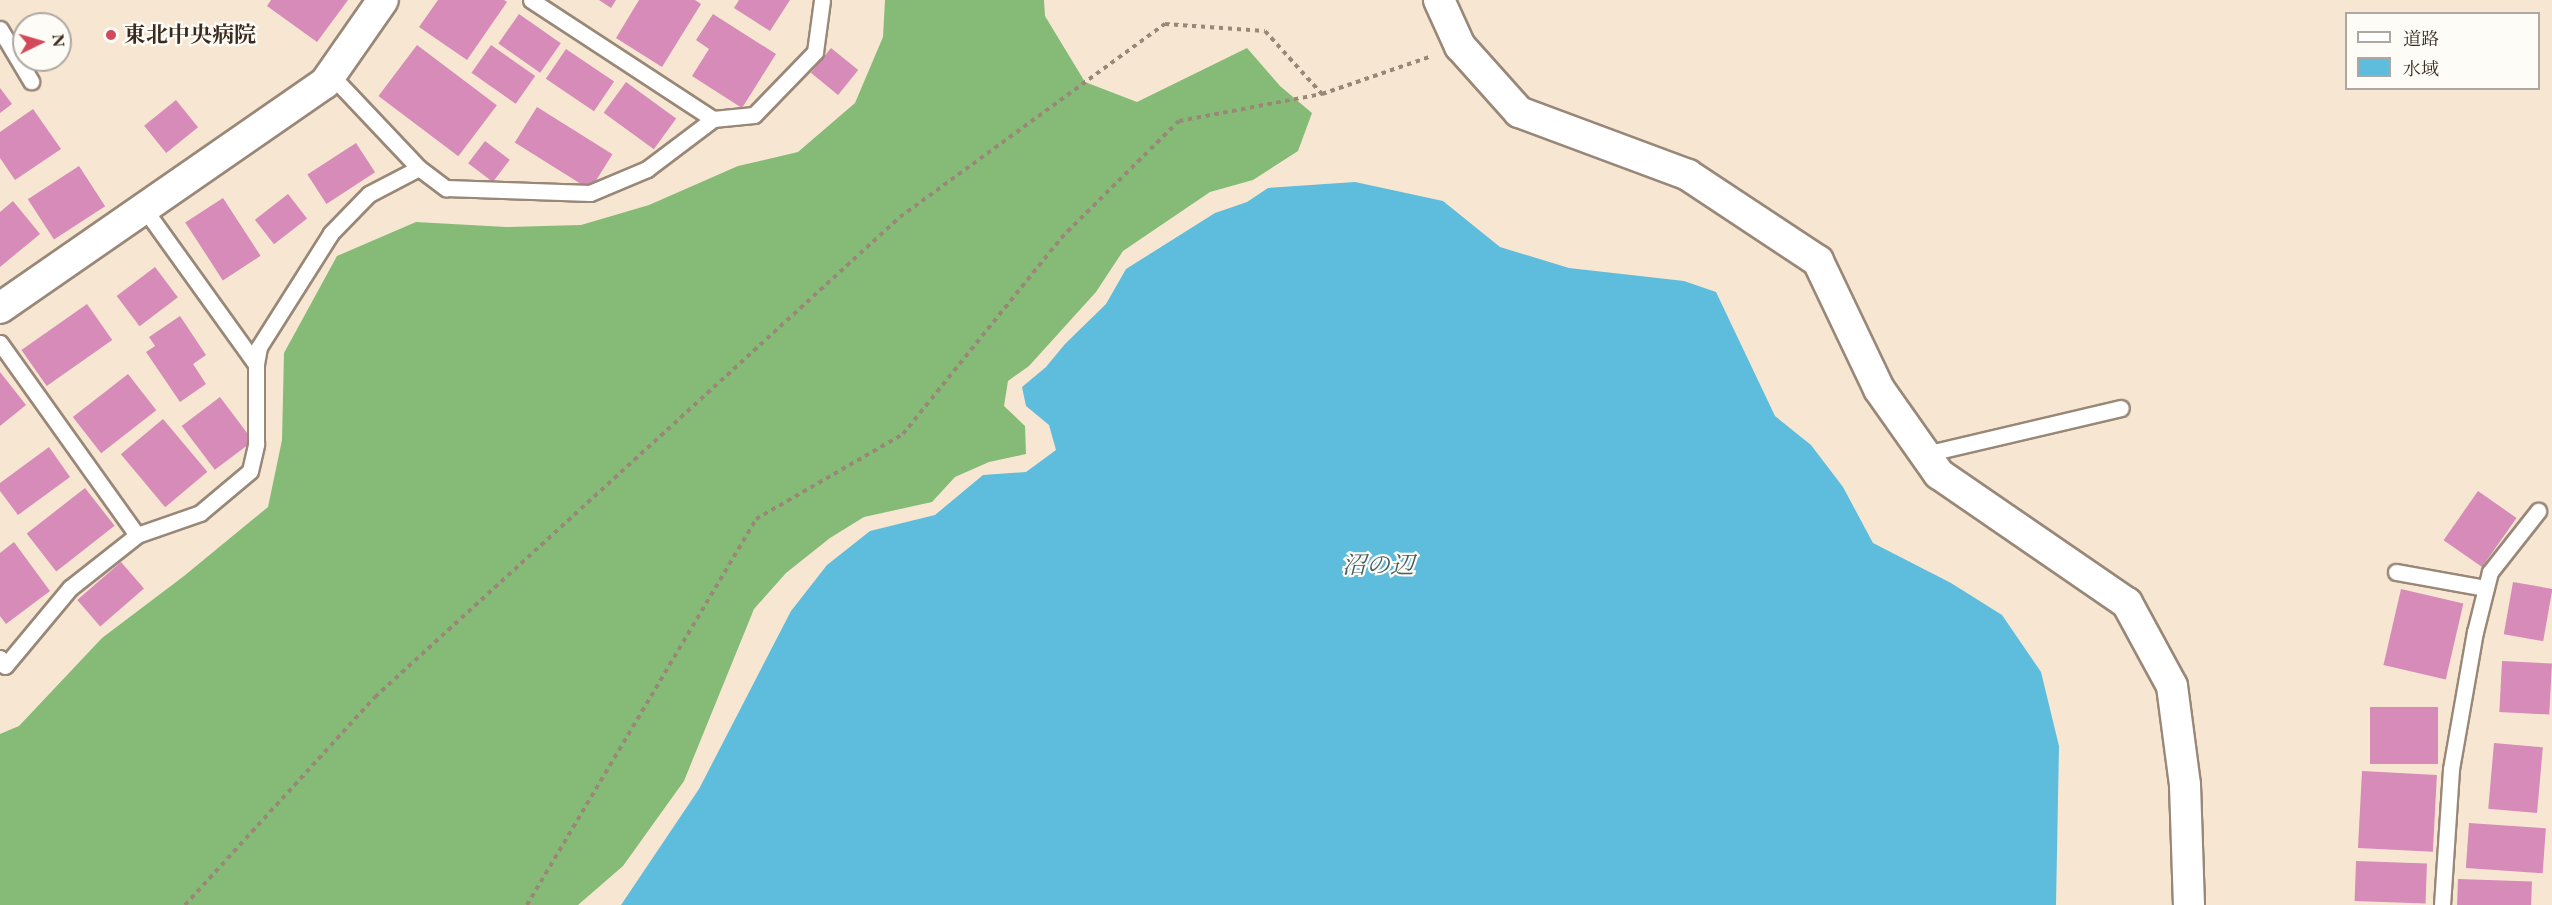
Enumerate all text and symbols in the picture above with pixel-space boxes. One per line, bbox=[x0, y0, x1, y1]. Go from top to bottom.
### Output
north arrow bbox=[12, 12, 72, 72]
legend bbox=[2345, 12, 2540, 90]
place label: 東北中央病院 bbox=[124, 22, 256, 48]
marker: 東北中央病院 bbox=[102, 26, 120, 44]
text: 道路 bbox=[2403, 27, 2439, 50]
text: N bbox=[47, 33, 69, 48]
text: 水域 bbox=[2403, 57, 2439, 80]
water label: 沼の辺 bbox=[1342, 551, 1414, 579]

